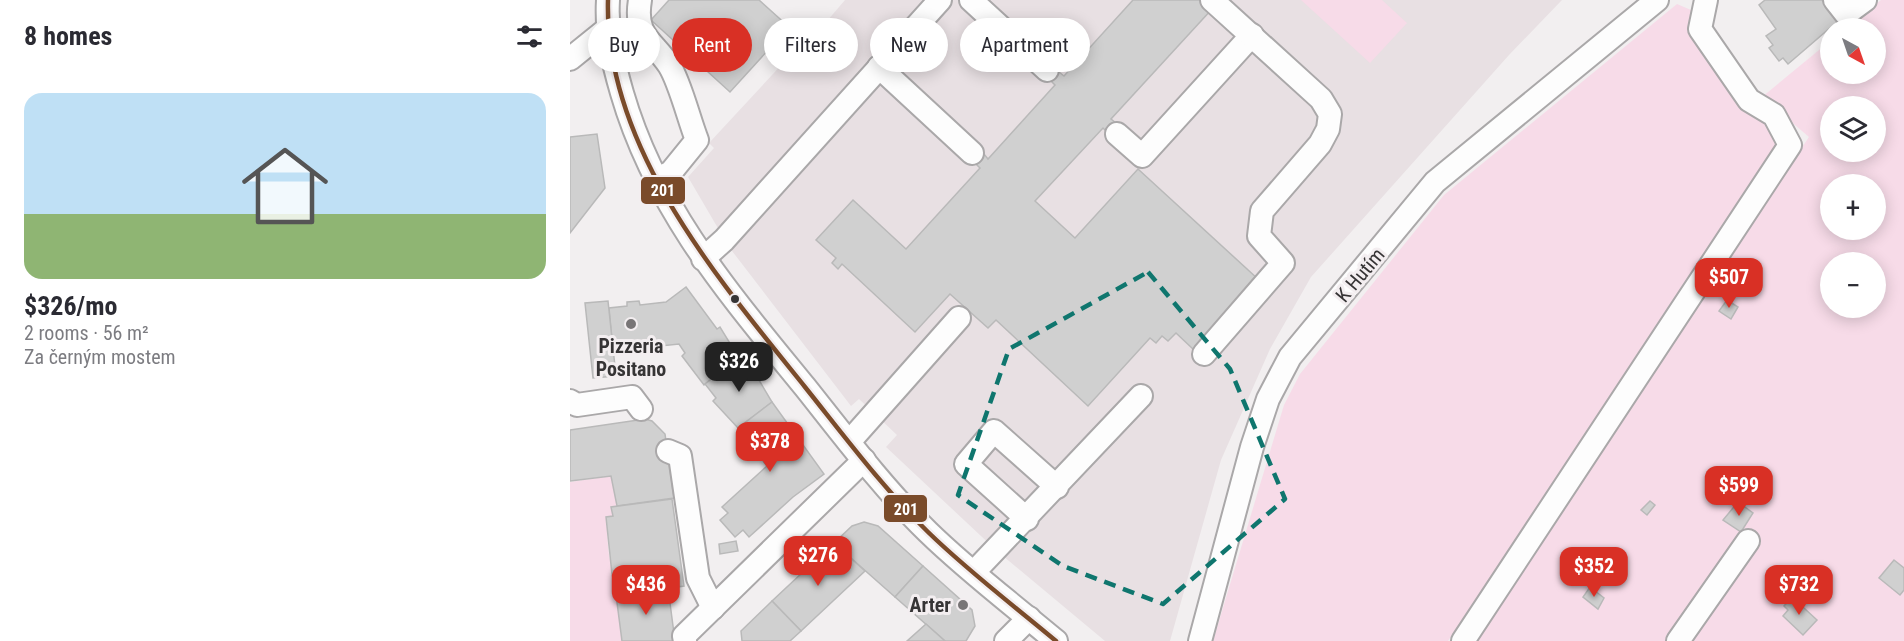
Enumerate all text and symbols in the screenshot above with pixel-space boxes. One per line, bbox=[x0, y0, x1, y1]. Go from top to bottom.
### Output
chip: Buy bbox=[588, 18, 660, 72]
chip: Rent bbox=[672, 18, 752, 72]
chip: Filters bbox=[764, 18, 858, 72]
chip: New bbox=[870, 18, 948, 72]
chip: Apartment bbox=[960, 18, 1090, 72]
north arrow bbox=[1820, 18, 1886, 84]
map controls bbox=[1820, 18, 1886, 318]
icon: filters bbox=[513, 20, 546, 53]
text: 8 homes bbox=[24, 21, 112, 51]
button: layers bbox=[1820, 96, 1886, 162]
icon: home bbox=[231, 132, 339, 240]
button: + bbox=[1820, 174, 1886, 240]
line badge: 201 bbox=[640, 176, 686, 205]
text: 201 bbox=[651, 181, 675, 200]
street label: K Hutím bbox=[1330, 243, 1390, 307]
button: − bbox=[1820, 252, 1886, 318]
pin: $507 bbox=[1693, 258, 1765, 309]
text: $507 bbox=[1709, 265, 1749, 289]
text: $326/mo bbox=[24, 291, 117, 321]
unlabelled marker bbox=[729, 293, 741, 305]
marker: Pizzeria Positano bbox=[624, 317, 638, 331]
text: 2 rooms · 56 m² bbox=[24, 321, 149, 345]
place label: Pizzeria Positano bbox=[596, 334, 666, 381]
pin: $326 bbox=[703, 342, 775, 393]
text: Za černým mostem bbox=[24, 345, 176, 369]
text: $326 bbox=[719, 349, 759, 373]
pin: $378 bbox=[734, 422, 806, 473]
text: $378 bbox=[750, 429, 790, 453]
pin: $599 bbox=[1703, 466, 1775, 517]
text: $599 bbox=[1719, 473, 1759, 497]
line badge: 201 bbox=[883, 494, 928, 523]
text: 201 bbox=[894, 500, 918, 519]
pin: $276 bbox=[782, 536, 854, 587]
text: $276 bbox=[798, 543, 838, 567]
pin: $352 bbox=[1558, 547, 1630, 598]
text: $352 bbox=[1574, 554, 1614, 578]
pin: $436 bbox=[610, 565, 682, 616]
pin: $732 bbox=[1763, 565, 1835, 616]
text: $436 bbox=[626, 572, 666, 596]
text: $732 bbox=[1779, 572, 1819, 596]
place label: Arter bbox=[910, 593, 951, 617]
marker: Arter bbox=[956, 598, 970, 612]

